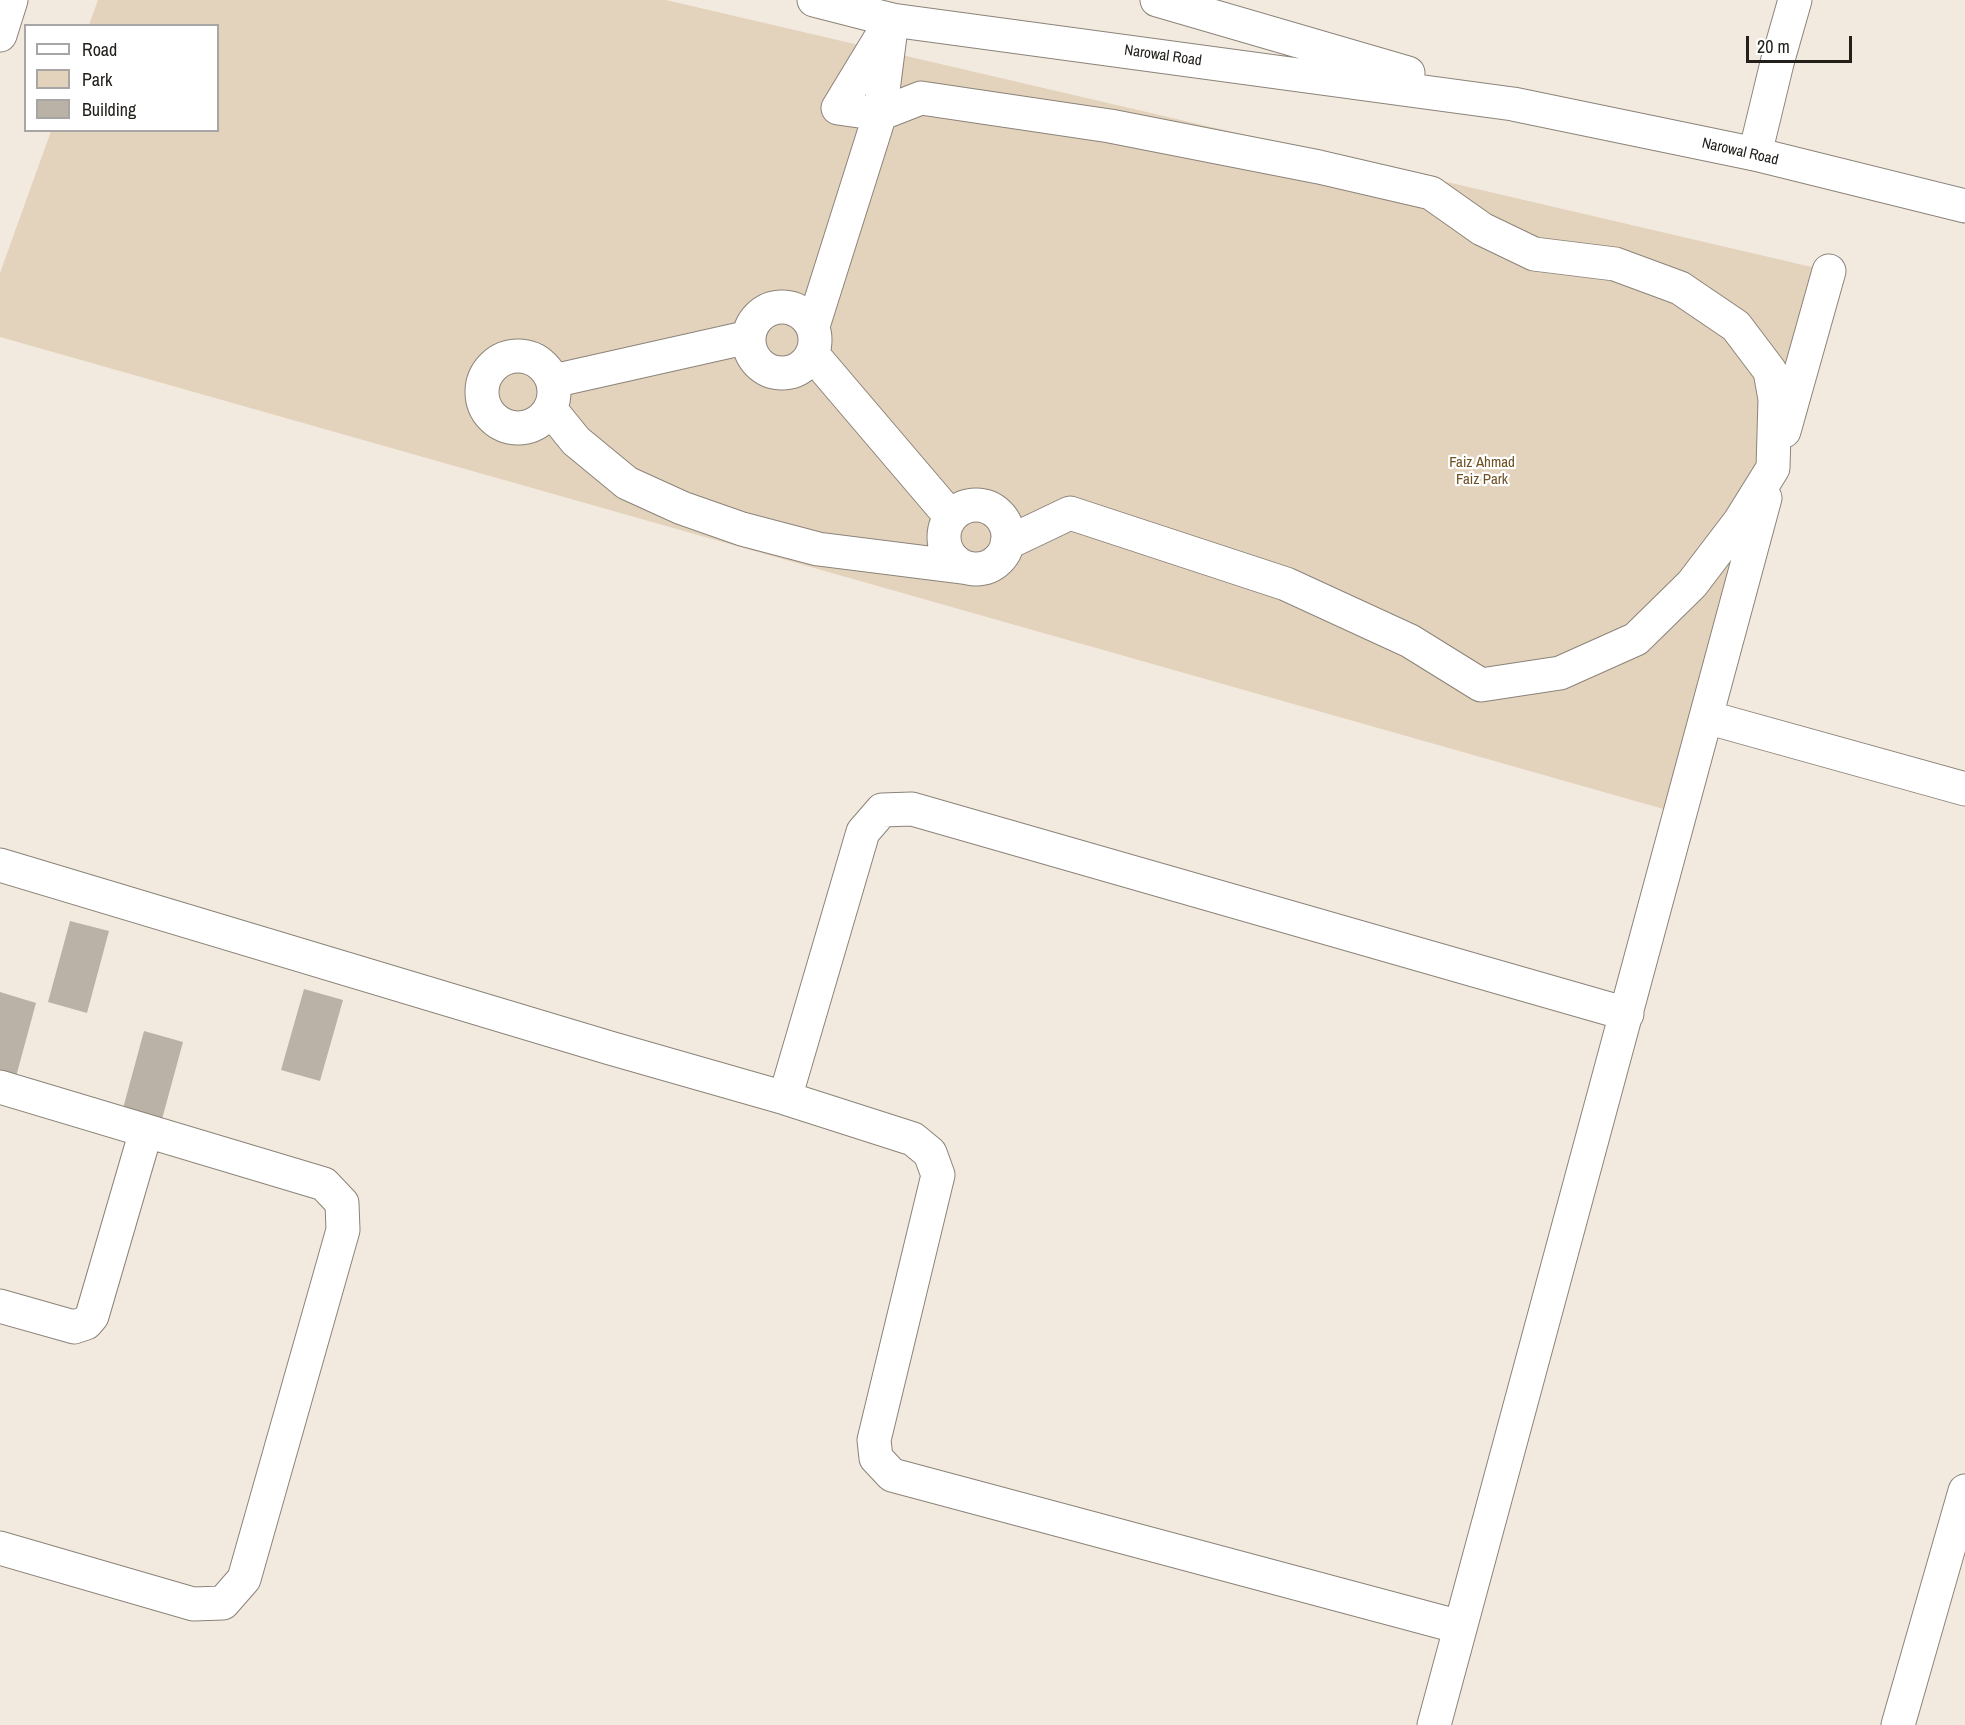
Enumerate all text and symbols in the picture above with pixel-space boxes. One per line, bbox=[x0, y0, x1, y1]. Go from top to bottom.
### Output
legend bbox=[24, 24, 219, 132]
scale bar bbox=[1749, 24, 1856, 62]
text: 20 m bbox=[1757, 34, 1790, 59]
text: Road bbox=[82, 37, 117, 62]
street label: Narowal Road bbox=[1123, 42, 1203, 70]
text: Park bbox=[82, 67, 112, 92]
text: Building bbox=[82, 97, 136, 122]
street label: Narowal Road bbox=[1700, 134, 1780, 170]
park label: Faiz Ahmad Faiz Park bbox=[1449, 454, 1515, 489]

